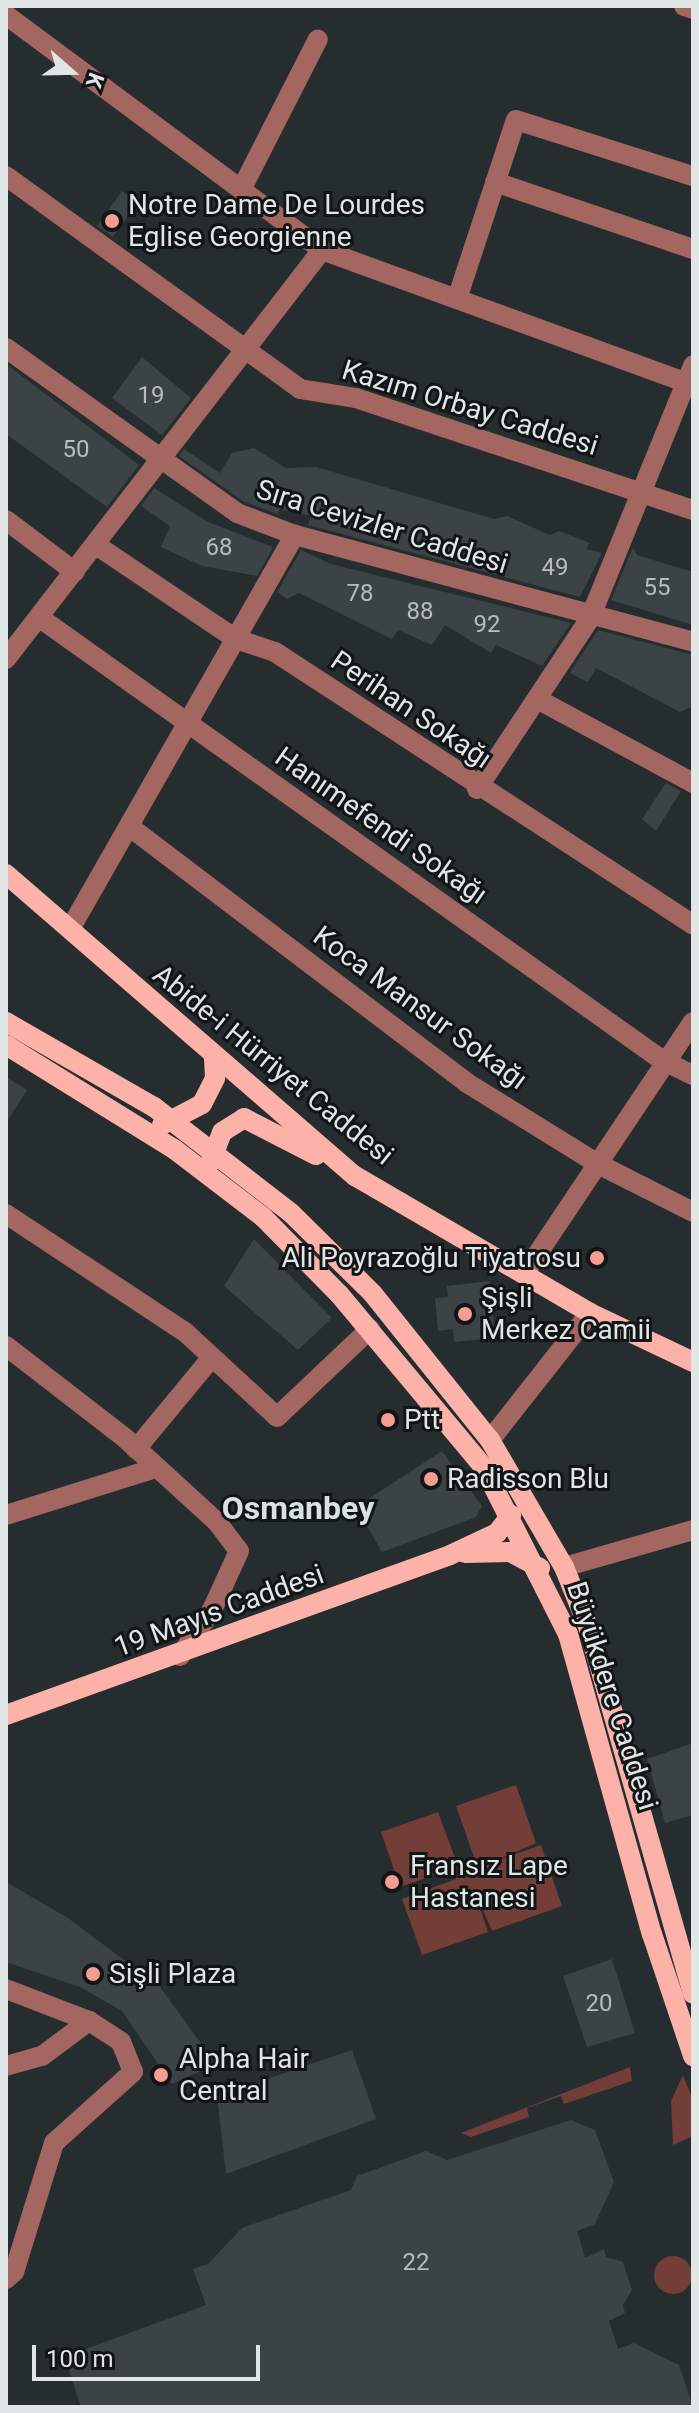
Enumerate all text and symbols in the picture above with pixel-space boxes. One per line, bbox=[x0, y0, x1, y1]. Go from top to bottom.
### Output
north arrow bbox=[32, 32, 112, 112]
text: K bbox=[81, 70, 109, 91]
place label: Notre Dame De Lourdes Eglise Georgienne bbox=[128, 188, 425, 254]
marker: Notre Dame De Lourdes Eglise Georgienne bbox=[103, 212, 121, 230]
street label: Kazım Orbay Caddesi bbox=[338, 353, 602, 463]
house number: 19 bbox=[138, 382, 164, 410]
house number: 50 bbox=[63, 436, 89, 464]
street label: Sıra Cevizler Caddesi bbox=[252, 473, 512, 581]
house number: 68 bbox=[206, 534, 232, 562]
house number: 49 bbox=[542, 554, 568, 582]
house number: 55 bbox=[644, 574, 670, 602]
house number: 78 bbox=[347, 580, 373, 608]
house number: 88 bbox=[407, 598, 433, 626]
house number: 92 bbox=[474, 611, 500, 639]
street label: Perihan Sokağı bbox=[324, 644, 498, 776]
street label: Hanımefendi Sokağı bbox=[269, 740, 493, 912]
street label: Koca Mansur Sokağı bbox=[307, 919, 533, 1097]
street label: Abide-i Hürriyet Caddesi bbox=[146, 958, 400, 1172]
place label: Ali Poyrazoğlu Tiyatrosu bbox=[281, 1241, 581, 1275]
marker: Ali Poyrazoğlu Tiyatrosu bbox=[588, 1249, 606, 1267]
place label: Şişli Merkez Camii bbox=[481, 1281, 651, 1347]
marker: Şişli Merkez Camii bbox=[456, 1305, 474, 1323]
place label: Ptt bbox=[404, 1403, 440, 1437]
marker: Ptt bbox=[379, 1411, 397, 1429]
place label: Radisson Blu bbox=[447, 1462, 609, 1496]
marker: Radisson Blu bbox=[422, 1470, 440, 1488]
district label: Osmanbey bbox=[222, 1489, 374, 1527]
street label: 19 Mayıs Caddesi bbox=[110, 1557, 328, 1665]
street label: Büyükdere Caddesi bbox=[559, 1577, 665, 1815]
place label: Fransız Lape Hastanesi bbox=[410, 1849, 568, 1915]
marker: Fransız Lape Hastanesi bbox=[381, 1871, 403, 1893]
place label: Sişli Plaza bbox=[109, 1957, 236, 1991]
marker: Sişli Plaza bbox=[84, 1965, 102, 1983]
house number: 20 bbox=[586, 1990, 612, 2018]
place label: Alpha Hair Central bbox=[179, 2042, 309, 2108]
marker: Alpha Hair Central bbox=[150, 2064, 172, 2086]
house number: 22 bbox=[403, 2249, 429, 2277]
scale bar bbox=[36, 2329, 264, 2379]
text: 100 m bbox=[46, 2345, 113, 2373]

